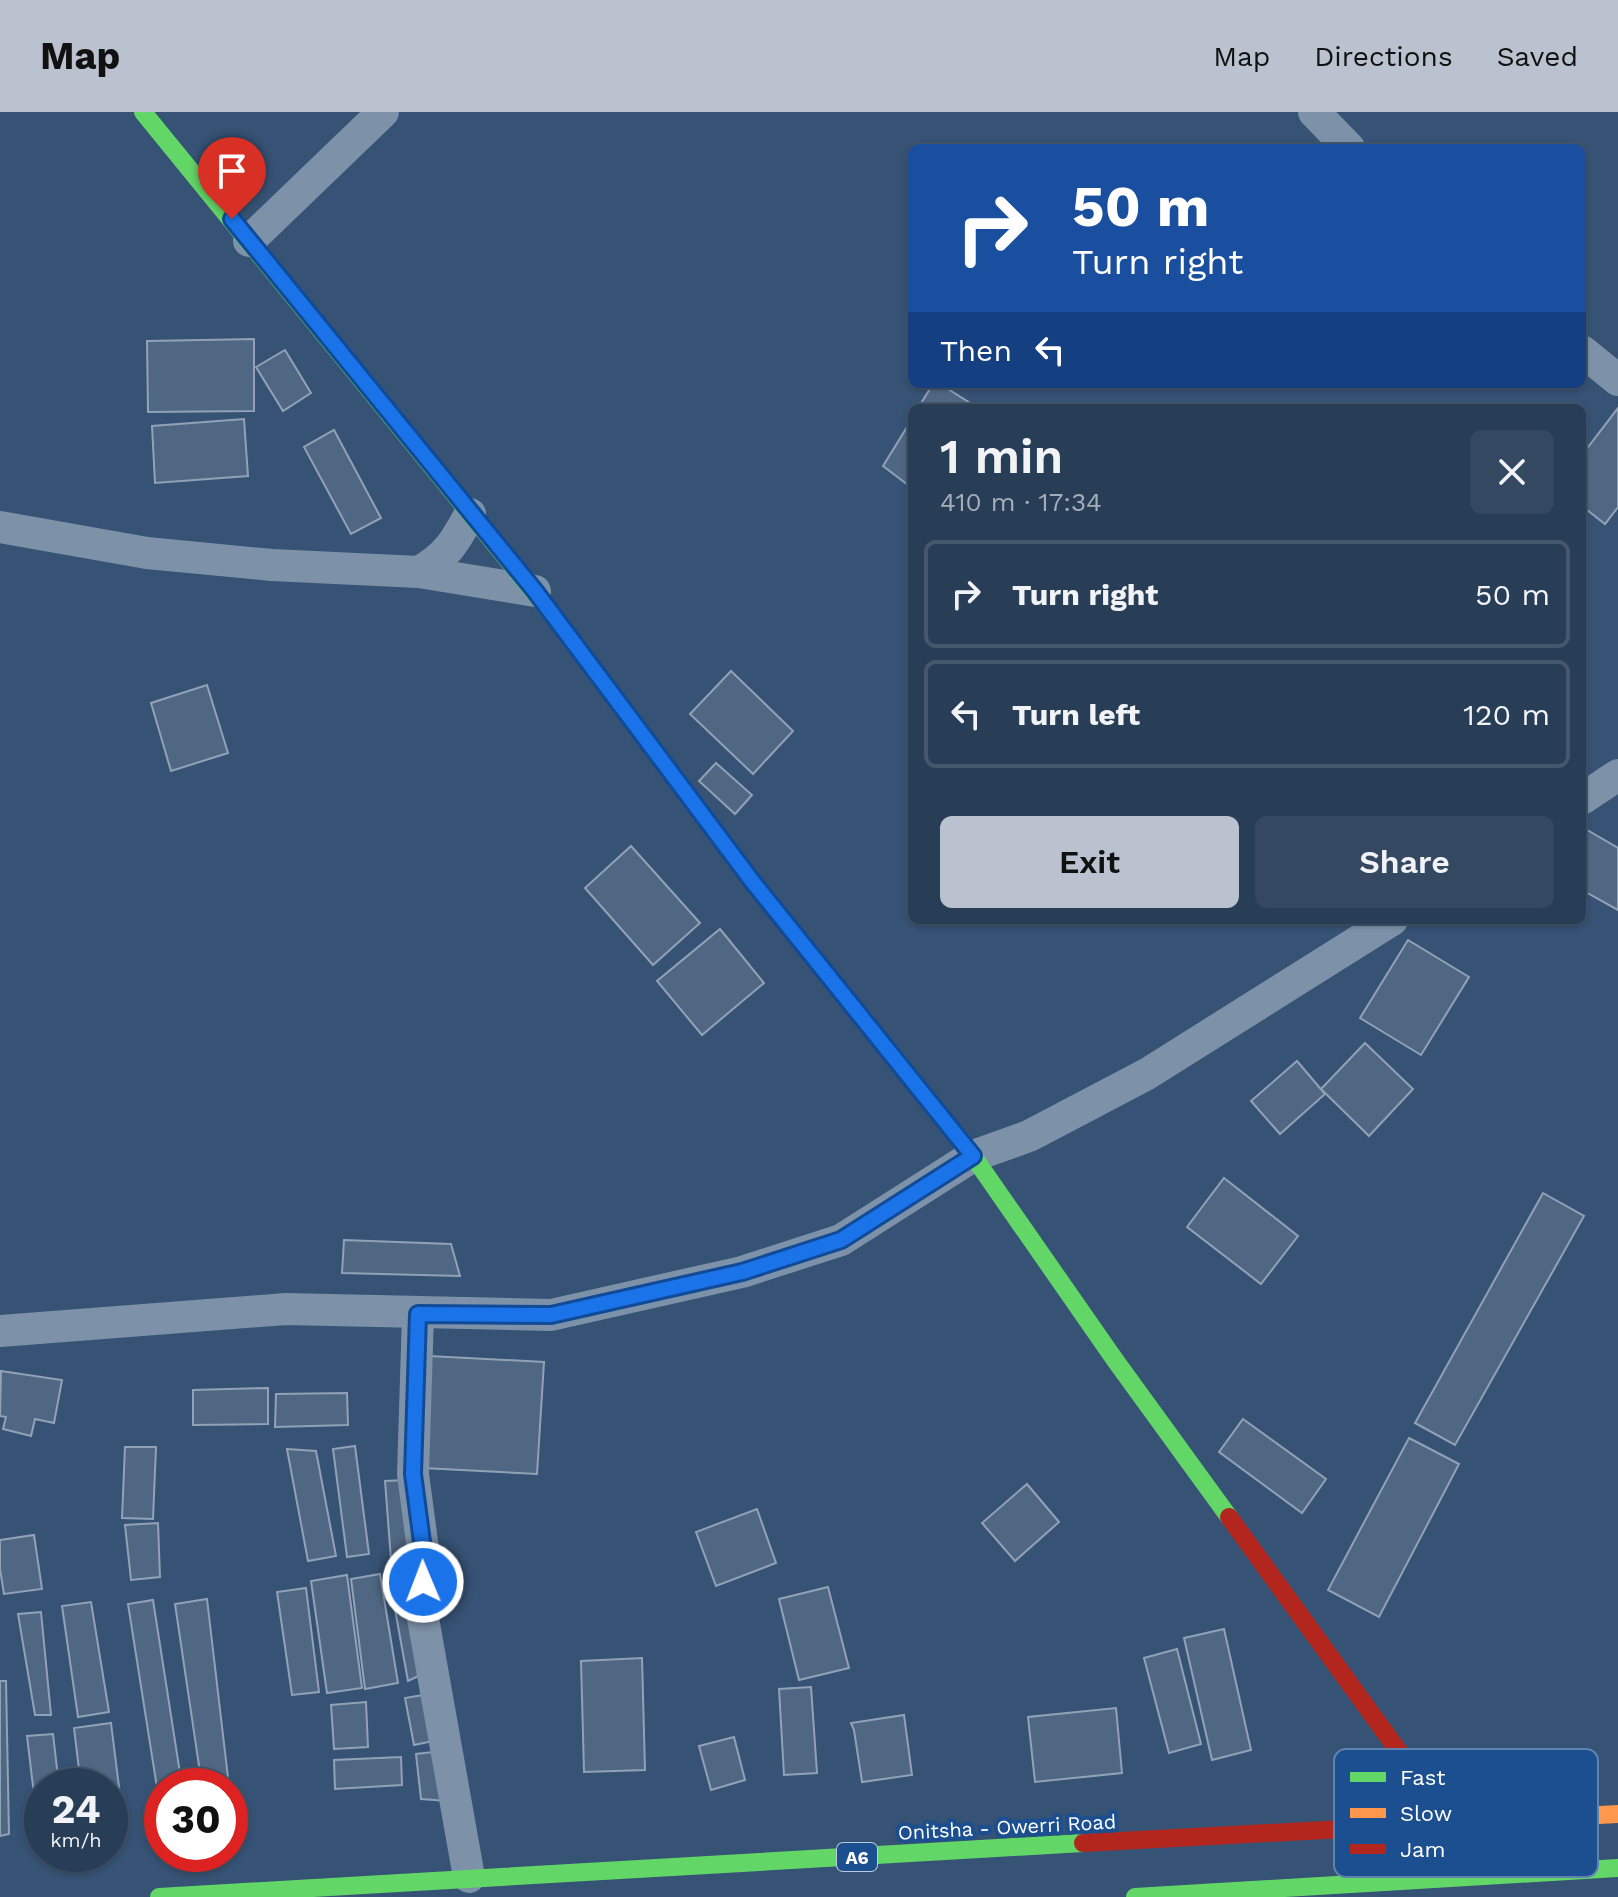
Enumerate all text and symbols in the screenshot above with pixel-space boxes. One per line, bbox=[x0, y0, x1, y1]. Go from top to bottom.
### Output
text: Map bbox=[40, 34, 120, 78]
text: Map bbox=[1213, 40, 1270, 73]
text: Directions bbox=[1314, 40, 1453, 73]
text: Saved bbox=[1497, 40, 1578, 73]
pin bbox=[198, 137, 266, 219]
icon: arrive bbox=[210, 149, 254, 193]
text: 50 m bbox=[1072, 174, 1209, 240]
icon: right bbox=[940, 176, 1044, 280]
text: Turn right bbox=[1072, 241, 1243, 283]
icon: left bbox=[1028, 328, 1072, 372]
text: Then bbox=[940, 333, 1012, 368]
text: 1 min bbox=[940, 428, 1063, 485]
button: close bbox=[1470, 430, 1554, 514]
text: 410 m · 17:34 bbox=[940, 487, 1102, 517]
icon: right bbox=[944, 572, 988, 616]
text: Turn right bbox=[1012, 577, 1158, 612]
text: 50 m bbox=[1475, 577, 1550, 612]
icon: left bbox=[944, 692, 988, 736]
text: Turn left bbox=[1012, 697, 1140, 732]
text: 120 m bbox=[1463, 697, 1550, 732]
button: Exit bbox=[940, 816, 1239, 908]
button: Share bbox=[1255, 816, 1554, 908]
position arrow bbox=[381, 1540, 465, 1624]
legend bbox=[1334, 1749, 1598, 1877]
text: Fast bbox=[1400, 1765, 1446, 1790]
speed limit sign: 30 bbox=[144, 1768, 248, 1872]
text: 24 bbox=[51, 1786, 101, 1833]
text: Slow bbox=[1400, 1801, 1452, 1826]
street label: Onitsha - Owerri Road bbox=[897, 1809, 1117, 1845]
text: km/h bbox=[50, 1828, 102, 1852]
text: Jam bbox=[1400, 1837, 1445, 1862]
road number: A6 bbox=[837, 1843, 877, 1871]

